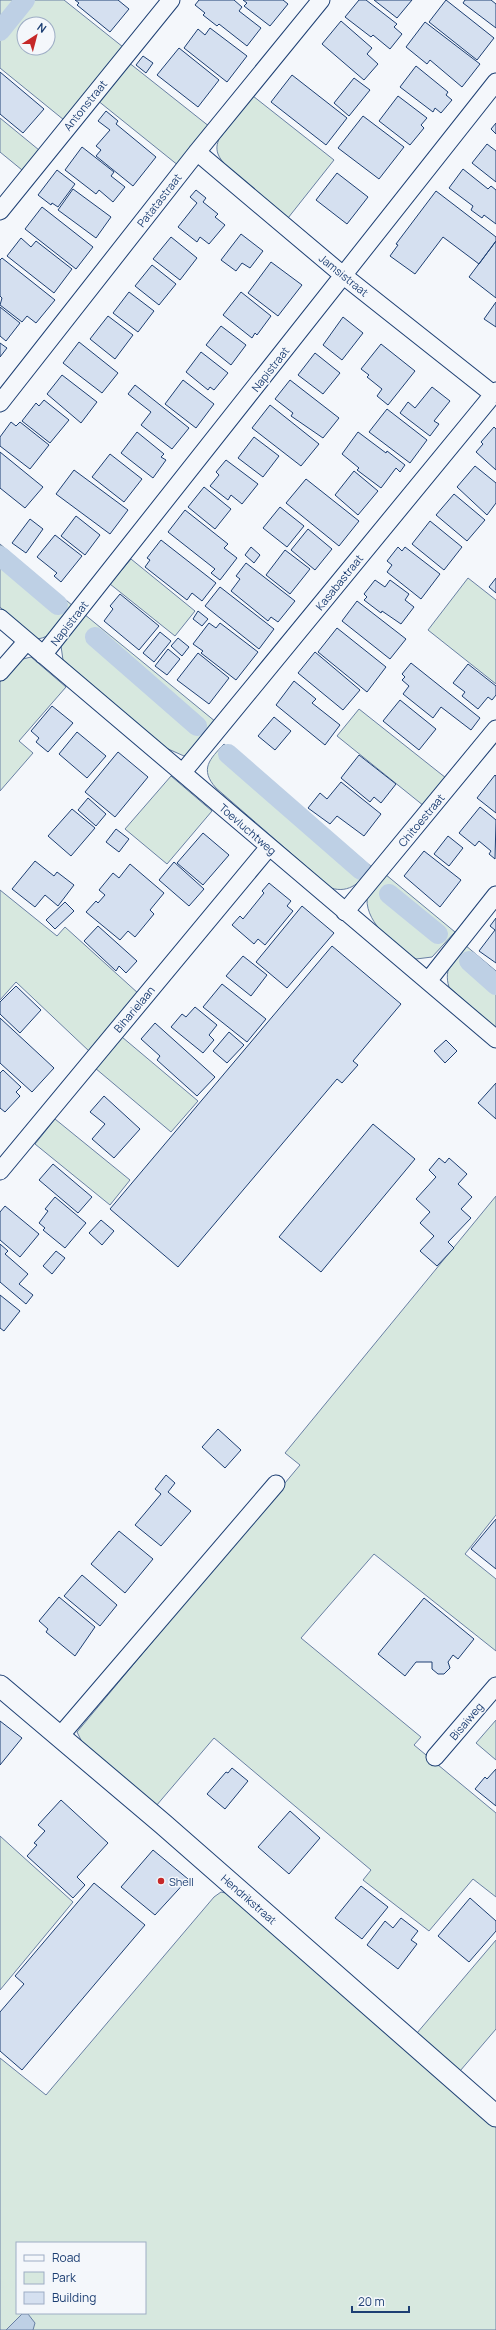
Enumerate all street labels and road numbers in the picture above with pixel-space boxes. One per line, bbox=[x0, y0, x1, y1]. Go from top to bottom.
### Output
street label: Antonstraat bbox=[60, 76, 110, 134]
street label: Patatastraat bbox=[133, 170, 185, 230]
street label: Jamsistraat bbox=[316, 250, 372, 300]
street label: Napistraat bbox=[248, 343, 292, 395]
street label: Kasabastraat bbox=[312, 551, 366, 613]
street label: Napistraat bbox=[47, 597, 91, 649]
street label: Chitoestraat bbox=[394, 790, 448, 850]
street label: Toevluchtweg bbox=[216, 800, 280, 858]
street label: Biharielaan bbox=[110, 983, 158, 1035]
street label: Bisaiweg bbox=[446, 1699, 486, 1743]
street label: Hendrikstraat bbox=[218, 1871, 280, 1927]

